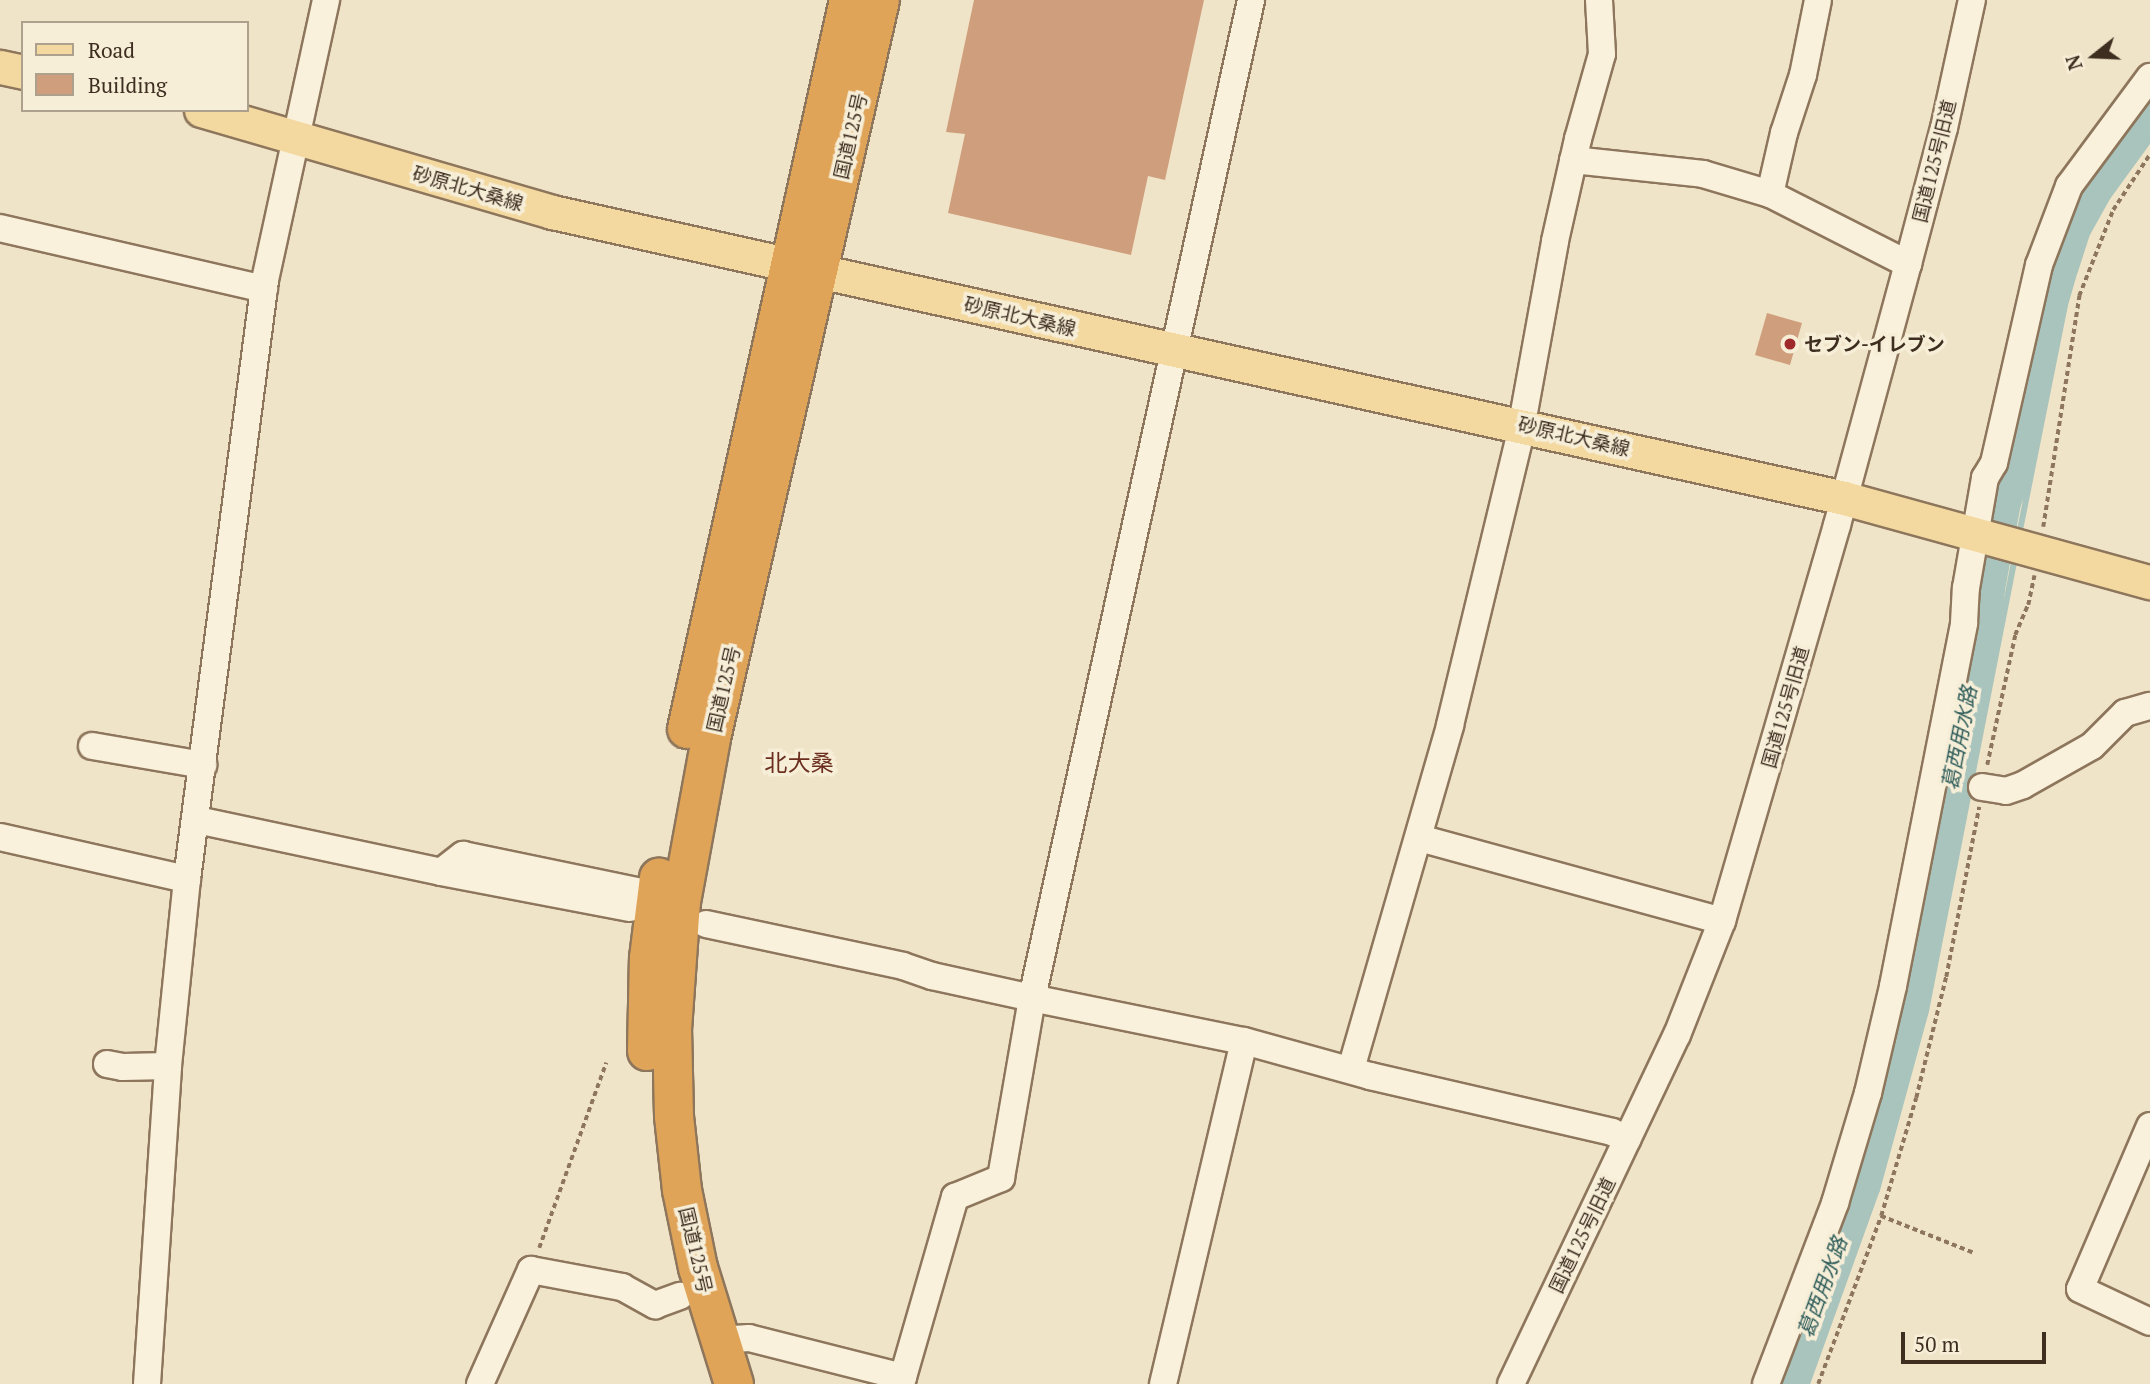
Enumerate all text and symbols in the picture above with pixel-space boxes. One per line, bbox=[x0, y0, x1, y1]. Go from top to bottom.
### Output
legend bbox=[21, 21, 248, 112]
north arrow bbox=[2059, 21, 2129, 91]
text: Road bbox=[88, 36, 135, 64]
text: N bbox=[2059, 52, 2088, 73]
text: Building bbox=[88, 71, 167, 99]
street label: 国道125号 bbox=[829, 91, 871, 181]
street label: 国道125号旧道 bbox=[1908, 97, 1960, 225]
street label: 砂原北大桑線 bbox=[410, 161, 526, 215]
street label: 砂原北大桑線 bbox=[962, 292, 1078, 340]
place label: セブン-イレブン bbox=[1804, 333, 1945, 355]
marker: セブン-イレブン bbox=[1782, 336, 1798, 352]
street label: 砂原北大桑線 bbox=[1516, 412, 1632, 460]
street label: 国道125号 bbox=[702, 644, 744, 734]
street label: 国道125号旧道 bbox=[1757, 644, 1813, 770]
water label: 葛西用水路 bbox=[1937, 684, 1981, 792]
district label: 北大桑 bbox=[765, 749, 833, 777]
street label: 国道125号旧道 bbox=[1544, 1174, 1620, 1296]
street label: 国道125号 bbox=[675, 1205, 717, 1295]
water label: 葛西用水路 bbox=[1792, 1233, 1852, 1341]
scale bar bbox=[1905, 1318, 2050, 1362]
text: 50 m bbox=[1914, 1330, 1960, 1358]

